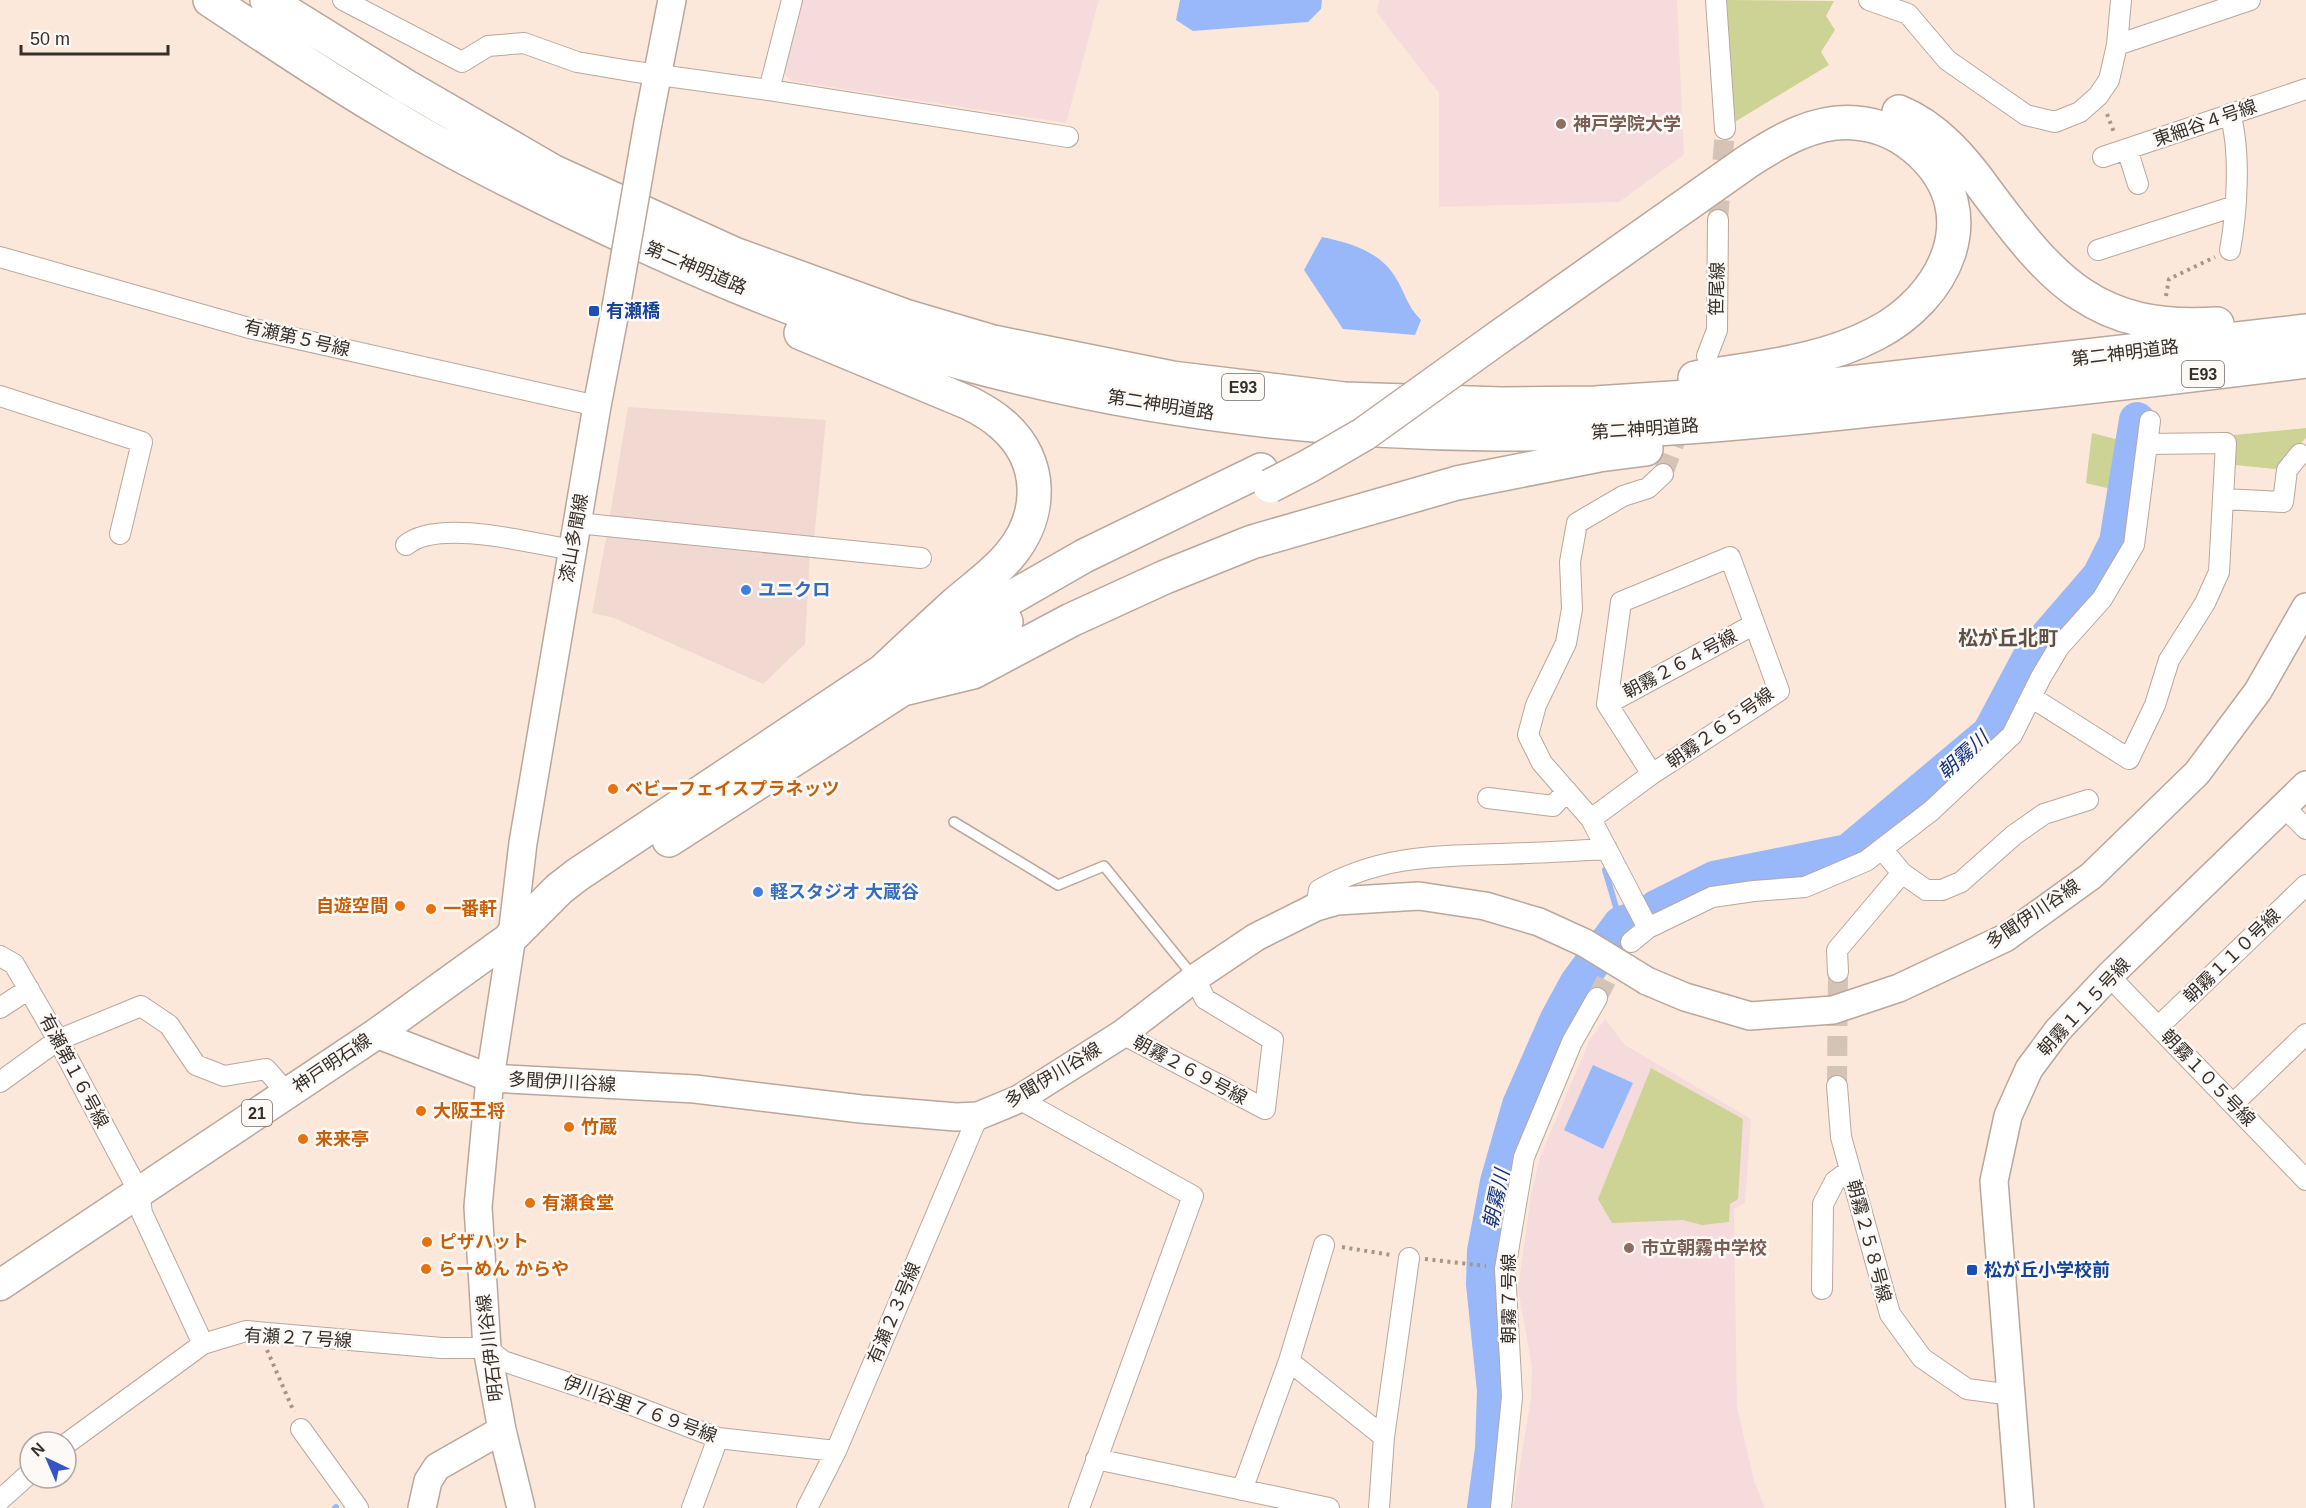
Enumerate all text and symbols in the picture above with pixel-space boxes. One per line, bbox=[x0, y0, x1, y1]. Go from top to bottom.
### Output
scale bar bbox=[21, 18, 168, 56]
text: 50 m bbox=[30, 29, 70, 49]
street label: 東細谷４号線 bbox=[2151, 96, 2259, 150]
place label: 神戸学院大学 bbox=[1573, 114, 1681, 134]
marker: 神戸学院大学 bbox=[1554, 117, 1568, 131]
street label: 第二神明道路 bbox=[642, 238, 750, 298]
street label: 笹尾線 bbox=[1707, 262, 1727, 316]
place label: 有瀬橋 bbox=[606, 301, 660, 321]
marker: 有瀬橋 bbox=[587, 304, 601, 318]
street label: 有瀬第５号線 bbox=[242, 316, 352, 360]
street label: 第二神明道路 bbox=[2070, 336, 2180, 370]
road number: E93 bbox=[2182, 361, 2224, 387]
road number: E93 bbox=[1222, 374, 1264, 400]
street label: 第二神明道路 bbox=[1106, 387, 1216, 423]
street label: 第二神明道路 bbox=[1590, 415, 1700, 443]
street label: 漆山多聞線 bbox=[556, 492, 592, 584]
place label: ユニクロ bbox=[758, 580, 830, 600]
marker: ユニクロ bbox=[739, 583, 753, 597]
street label: 朝霧２６４号線 bbox=[1620, 626, 1740, 702]
district label: 松が丘北町 bbox=[1958, 627, 2058, 649]
street label: 朝霧２６５号線 bbox=[1663, 684, 1777, 772]
water label: 朝霧川 bbox=[1933, 725, 1994, 783]
place label: ベビーフェイスプラネッツ bbox=[625, 779, 839, 799]
marker: ベビーフェイスプラネッツ bbox=[606, 782, 620, 796]
street label: 多聞伊川谷線 bbox=[1983, 876, 2083, 952]
place label: 軽スタジオ 大蔵谷 bbox=[770, 882, 919, 902]
marker: 軽スタジオ 大蔵谷 bbox=[751, 885, 765, 899]
place label: 自遊空間 bbox=[316, 896, 388, 916]
marker: 自遊空間 bbox=[393, 899, 407, 913]
place label: 一番軒 bbox=[443, 899, 497, 919]
marker: 一番軒 bbox=[424, 902, 438, 916]
street label: 朝霧１１０号線 bbox=[2180, 905, 2284, 1007]
street label: 朝霧１１５号線 bbox=[2034, 954, 2134, 1060]
street label: 有瀬第１６号線 bbox=[36, 1011, 112, 1131]
street label: 朝霧１０５号線 bbox=[2157, 1026, 2259, 1130]
street label: 神戸明石線 bbox=[289, 1030, 375, 1096]
street label: 朝霧２６９号線 bbox=[1130, 1032, 1250, 1108]
street label: 多聞伊川谷線 bbox=[1002, 1039, 1104, 1111]
street label: 多聞伊川谷線 bbox=[508, 1069, 616, 1095]
road number: 21 bbox=[242, 1100, 272, 1126]
place label: 大阪王将 bbox=[433, 1101, 505, 1121]
marker: 大阪王将 bbox=[414, 1104, 428, 1118]
place label: 竹蔵 bbox=[581, 1117, 617, 1137]
marker: 竹蔵 bbox=[562, 1120, 576, 1134]
place label: 来来亭 bbox=[315, 1129, 369, 1149]
marker: 来来亭 bbox=[296, 1132, 310, 1146]
water label: 朝霧川 bbox=[1479, 1165, 1513, 1231]
street label: 朝霧２５８号線 bbox=[1843, 1178, 1895, 1304]
place label: 有瀬食堂 bbox=[542, 1193, 614, 1213]
marker: 有瀬食堂 bbox=[523, 1196, 537, 1210]
place label: ピザハット bbox=[439, 1232, 529, 1252]
marker: ピザハット bbox=[420, 1235, 434, 1249]
place label: 市立朝霧中学校 bbox=[1641, 1238, 1767, 1258]
marker: 市立朝霧中学校 bbox=[1622, 1241, 1636, 1255]
street label: 朝霧７号線 bbox=[1499, 1254, 1519, 1344]
place label: らーめん からや bbox=[438, 1259, 569, 1279]
street label: 有瀬２３号線 bbox=[864, 1259, 924, 1367]
place label: 松が丘小学校前 bbox=[1984, 1260, 2110, 1280]
marker: らーめん からや bbox=[419, 1262, 433, 1276]
marker: 松が丘小学校前 bbox=[1965, 1263, 1979, 1277]
street label: 明石伊川谷線 bbox=[473, 1293, 507, 1403]
street label: 有瀬２７号線 bbox=[244, 1325, 352, 1351]
street label: 伊川谷里７６９号線 bbox=[560, 1372, 720, 1446]
north arrow bbox=[18, 1430, 78, 1490]
text: N bbox=[28, 1439, 48, 1460]

